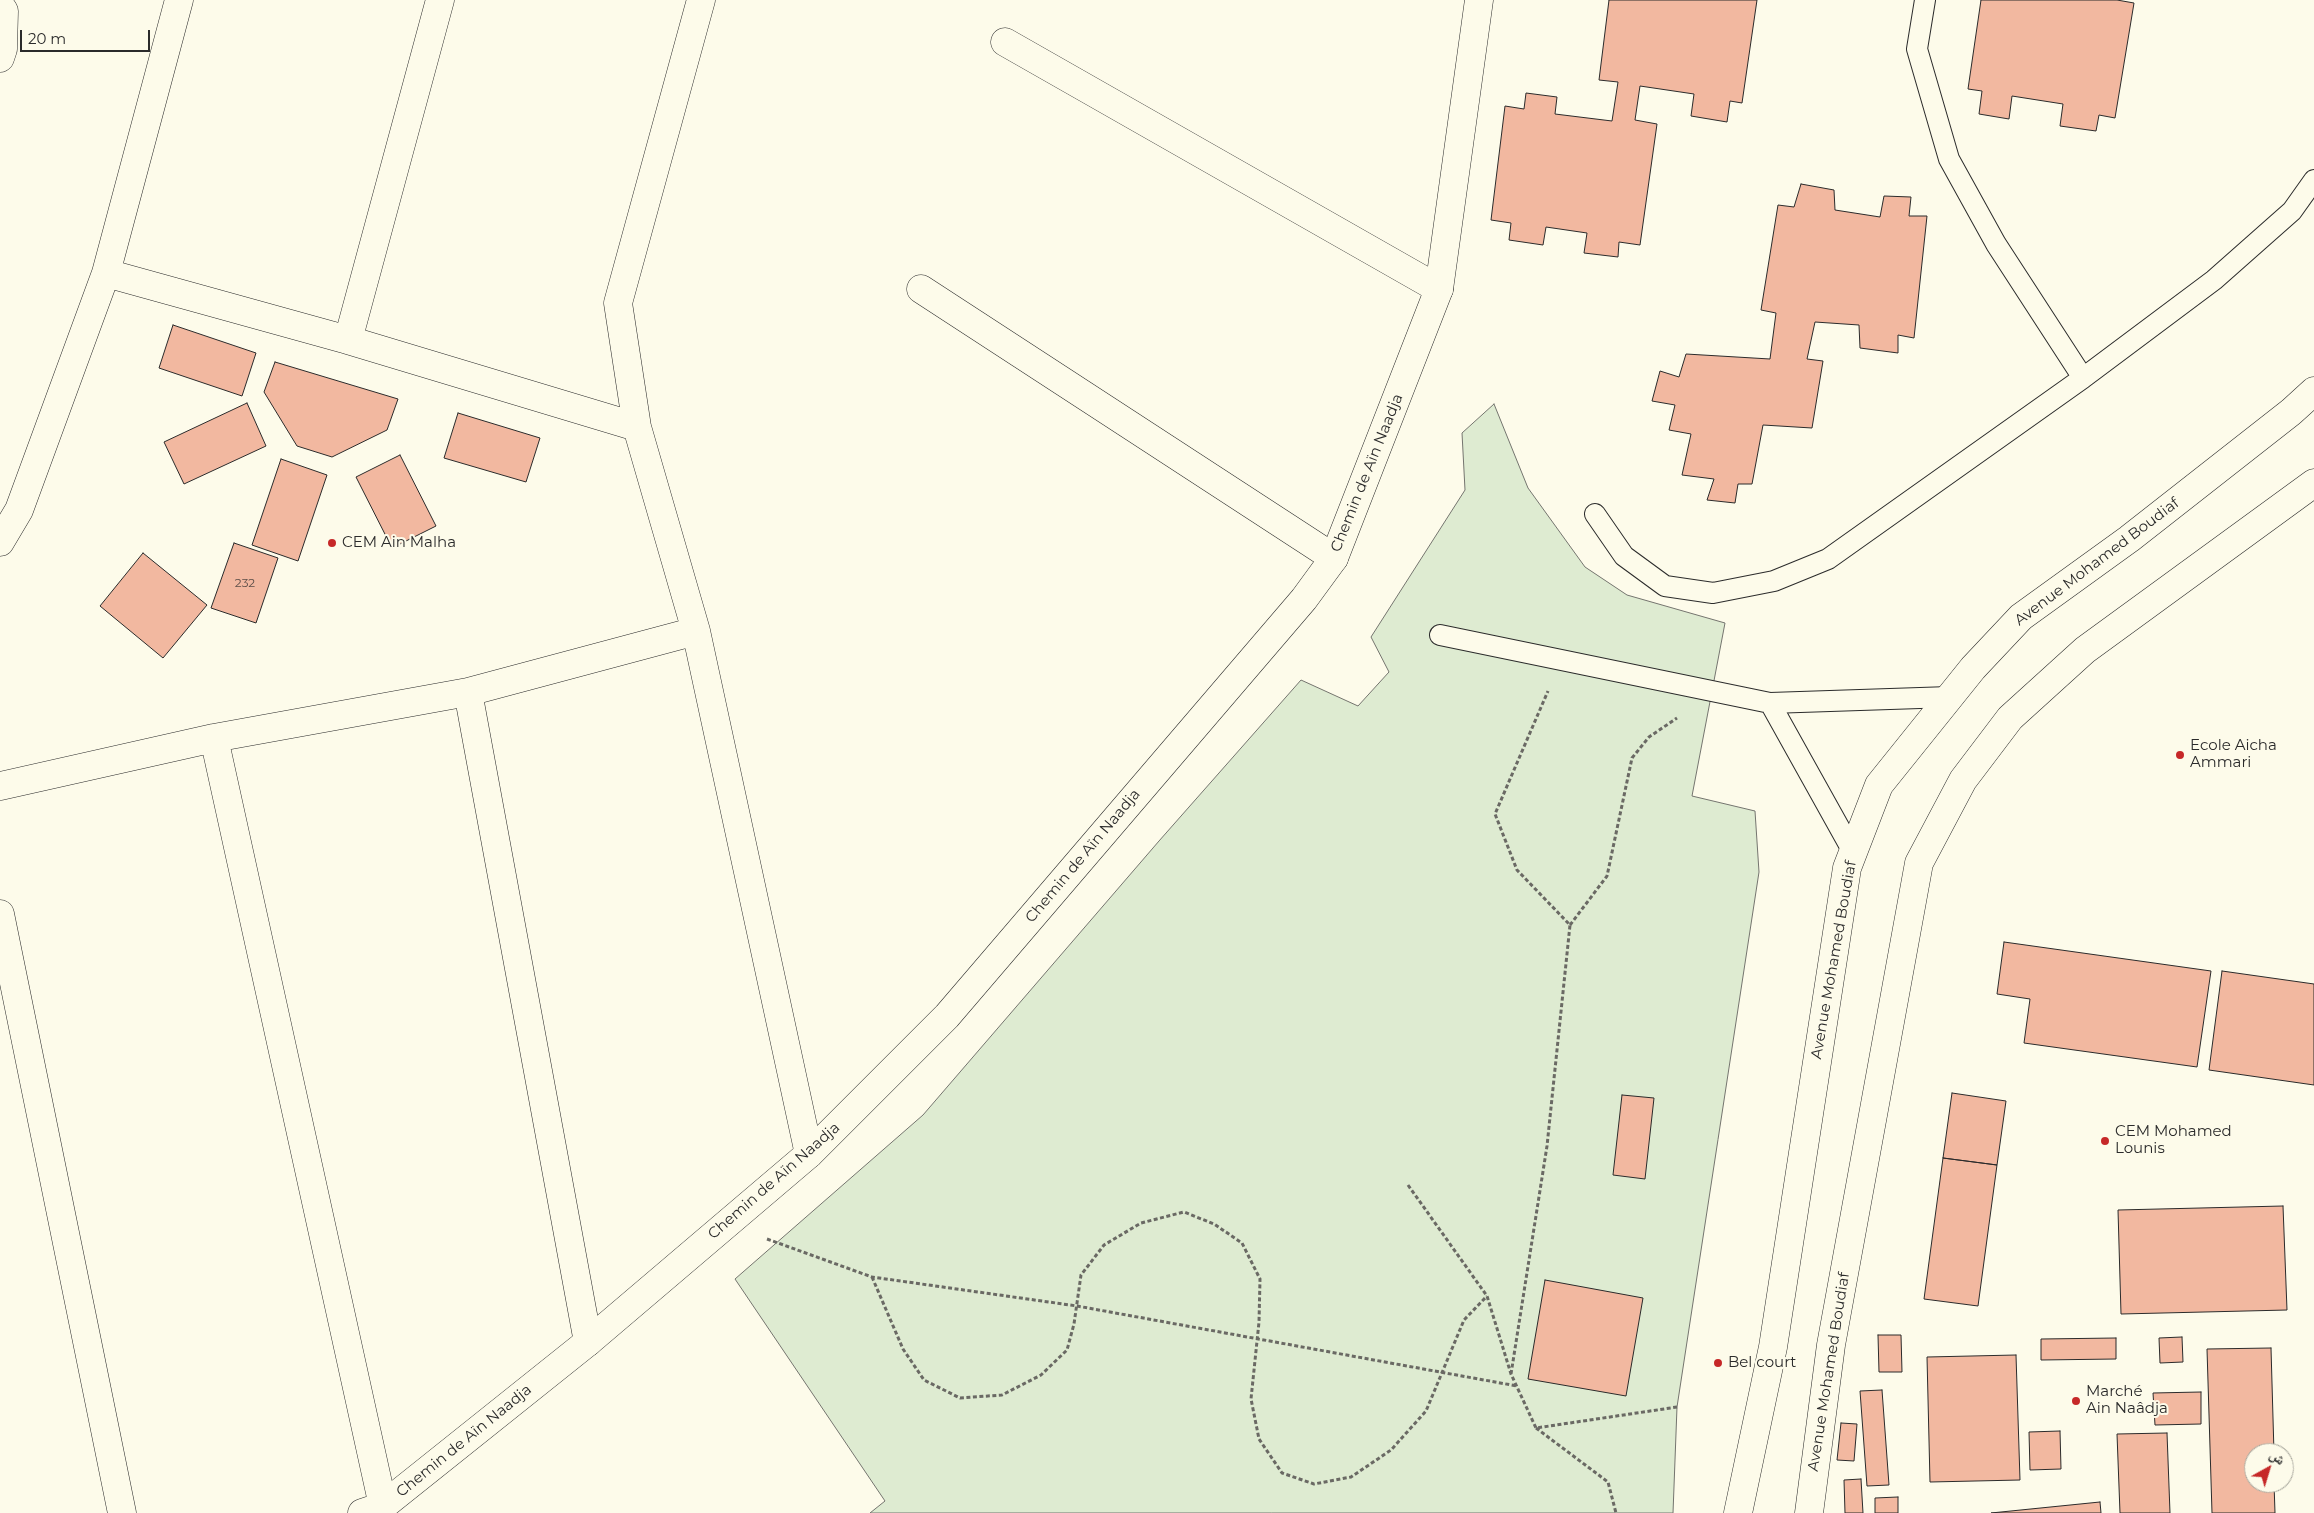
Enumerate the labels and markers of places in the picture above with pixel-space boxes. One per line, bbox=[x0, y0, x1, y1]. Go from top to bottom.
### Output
place label: CEM Ain Malha bbox=[342, 534, 456, 552]
marker: CEM Ain Malha bbox=[326, 537, 338, 549]
place label: Ecole Aicha Ammari bbox=[2190, 737, 2277, 772]
marker: Ecole Aicha Ammari bbox=[2174, 749, 2186, 761]
place label: CEM Mohamed Lounis bbox=[2115, 1123, 2232, 1158]
marker: CEM Mohamed Lounis bbox=[2099, 1135, 2111, 1147]
place label: Bel court bbox=[1728, 1354, 1796, 1372]
marker: Bel court bbox=[1712, 1357, 1724, 1369]
place label: Marché Ain Naâdja bbox=[2086, 1383, 2168, 1418]
marker: Marché Ain Naâdja bbox=[2070, 1395, 2082, 1407]

